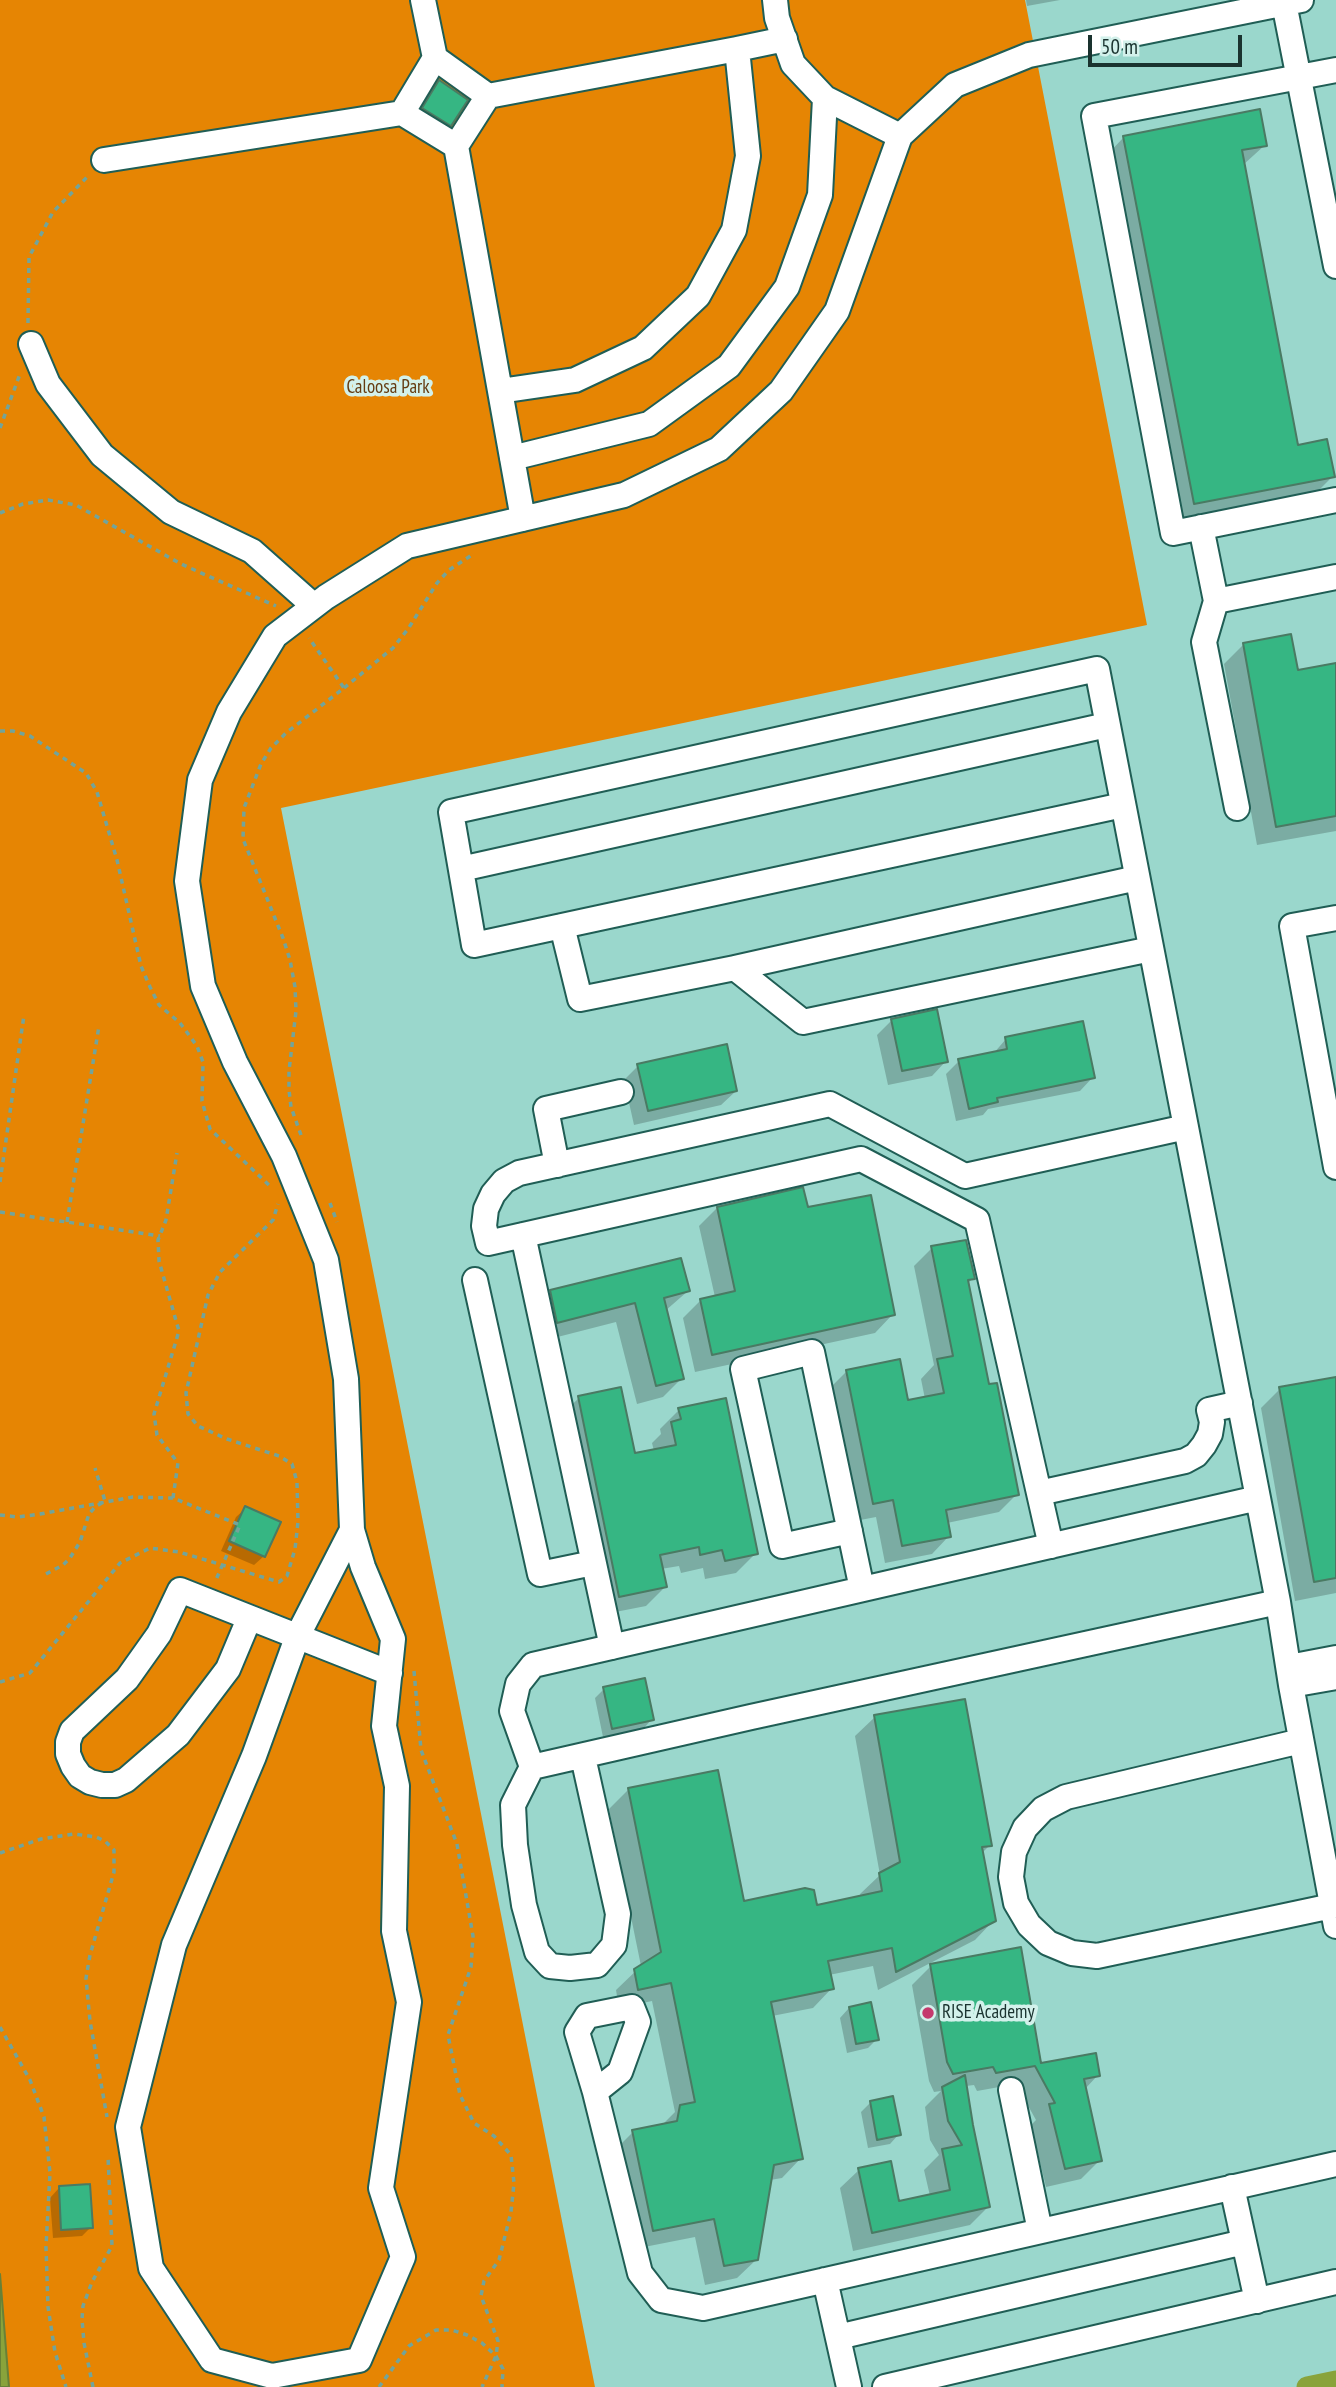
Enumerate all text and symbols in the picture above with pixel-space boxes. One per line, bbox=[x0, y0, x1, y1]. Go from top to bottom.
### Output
scale bar bbox=[1091, 21, 1245, 65]
text: 50 m bbox=[1101, 33, 1138, 60]
park label: Caloosa Park bbox=[346, 377, 430, 399]
place label: RISE Academy bbox=[942, 2002, 1035, 2024]
marker: RISE Academy bbox=[920, 2005, 936, 2021]

